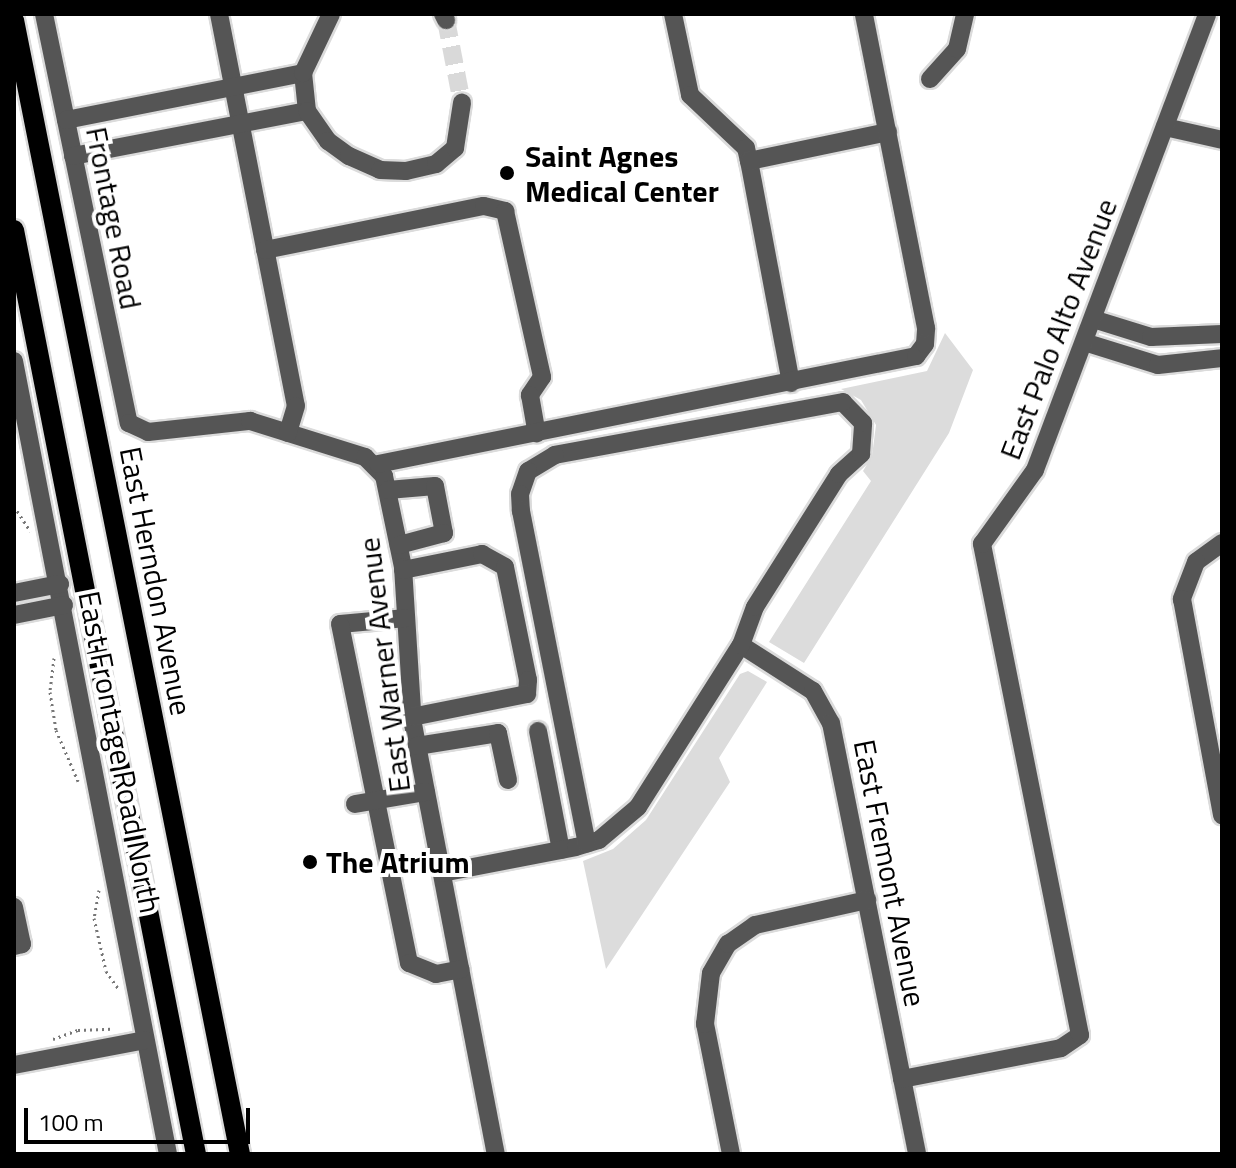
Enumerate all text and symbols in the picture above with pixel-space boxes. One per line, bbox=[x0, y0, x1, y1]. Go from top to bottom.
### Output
street label: Frontage Road bbox=[79, 124, 149, 312]
place label: Saint Agnes Medical Center bbox=[525, 138, 719, 208]
marker: Saint Agnes Medical Center bbox=[496, 162, 518, 184]
street label: East Palo Alto Avenue bbox=[992, 194, 1124, 464]
street label: East Herndon Avenue bbox=[112, 444, 200, 718]
street label: East Warner Avenue bbox=[351, 536, 417, 794]
street label: East Frontage Road North bbox=[71, 588, 169, 916]
street label: East Fremont Avenue bbox=[846, 737, 934, 1009]
place label: The Atrium bbox=[326, 844, 470, 880]
marker: The Atrium bbox=[301, 853, 319, 871]
scale bar bbox=[28, 1092, 254, 1142]
text: 100 m bbox=[38, 1104, 104, 1140]

